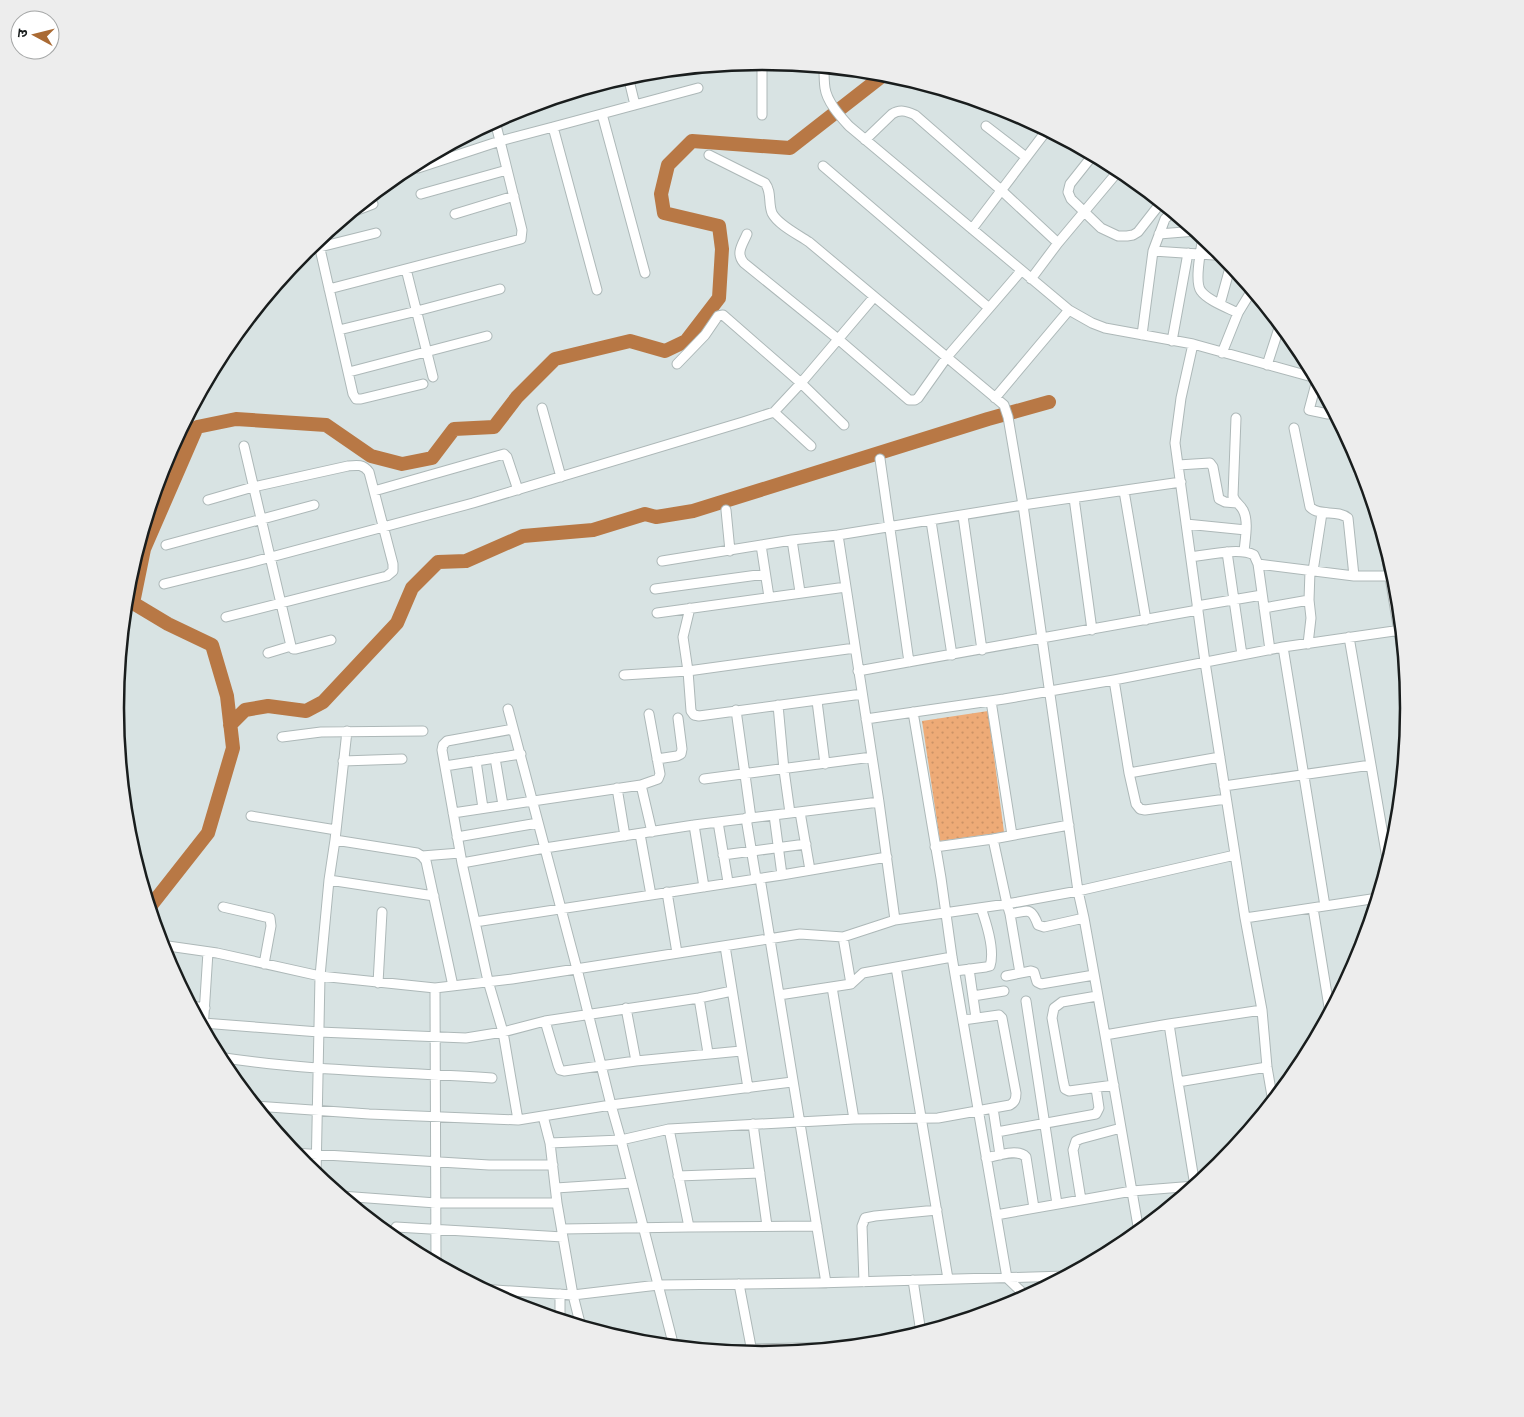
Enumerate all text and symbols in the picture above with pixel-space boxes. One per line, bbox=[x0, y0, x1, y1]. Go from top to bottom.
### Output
north arrow bbox=[10, 10, 60, 60]
text: उ bbox=[14, 28, 32, 39]

